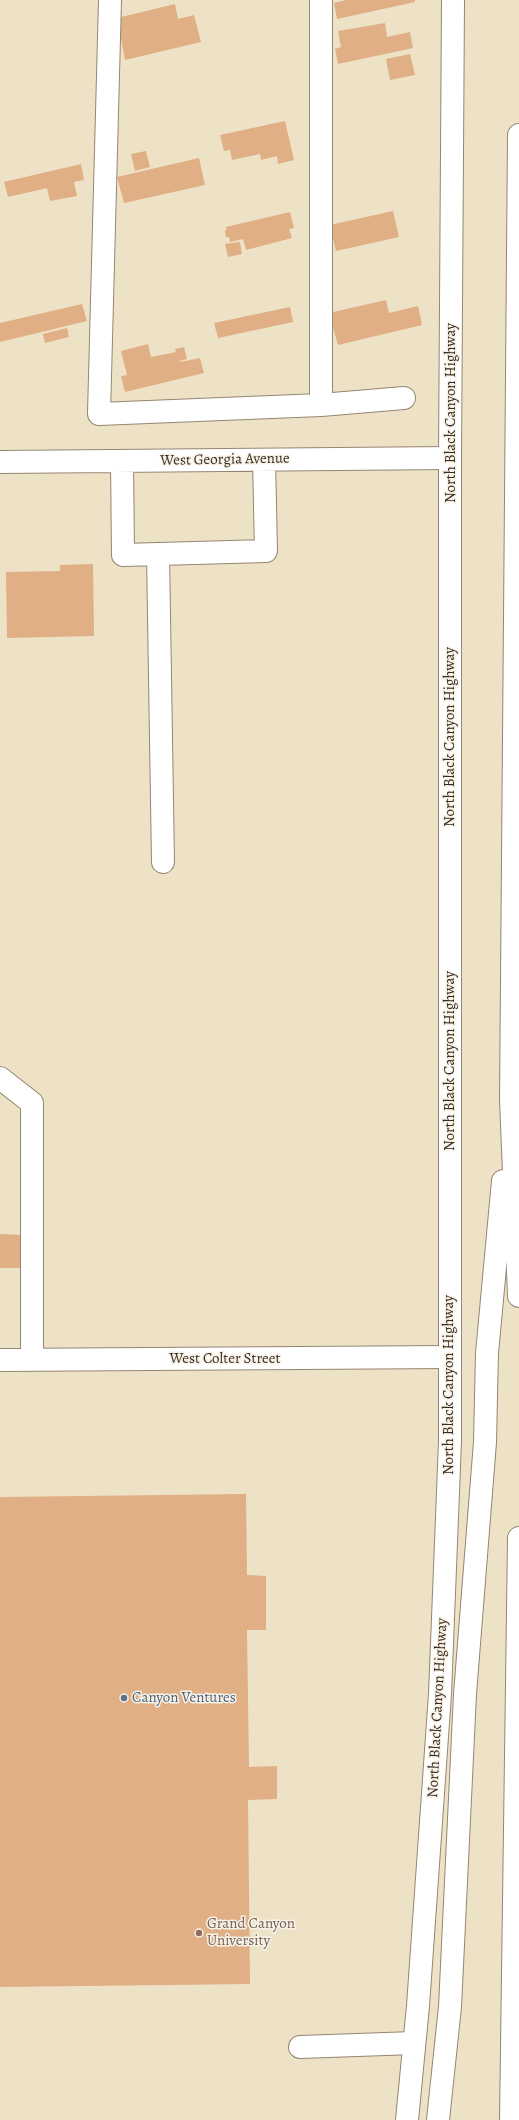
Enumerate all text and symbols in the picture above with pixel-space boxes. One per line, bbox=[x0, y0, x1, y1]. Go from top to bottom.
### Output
street label: North Black Canyon Highway bbox=[442, 323, 460, 503]
street label: West Georgia Avenue bbox=[160, 450, 290, 470]
street label: North Black Canyon Highway bbox=[441, 647, 459, 827]
street label: North Black Canyon Highway bbox=[441, 971, 459, 1151]
street label: North Black Canyon Highway bbox=[440, 1295, 458, 1475]
street label: West Colter Street bbox=[169, 1350, 281, 1368]
street label: North Black Canyon Highway bbox=[424, 1618, 452, 1798]
place label: Canyon Ventures bbox=[132, 1689, 236, 1707]
marker: Canyon Ventures bbox=[119, 1693, 129, 1703]
place label: Grand Canyon University bbox=[207, 1915, 295, 1950]
marker: Grand Canyon University bbox=[194, 1928, 204, 1938]

